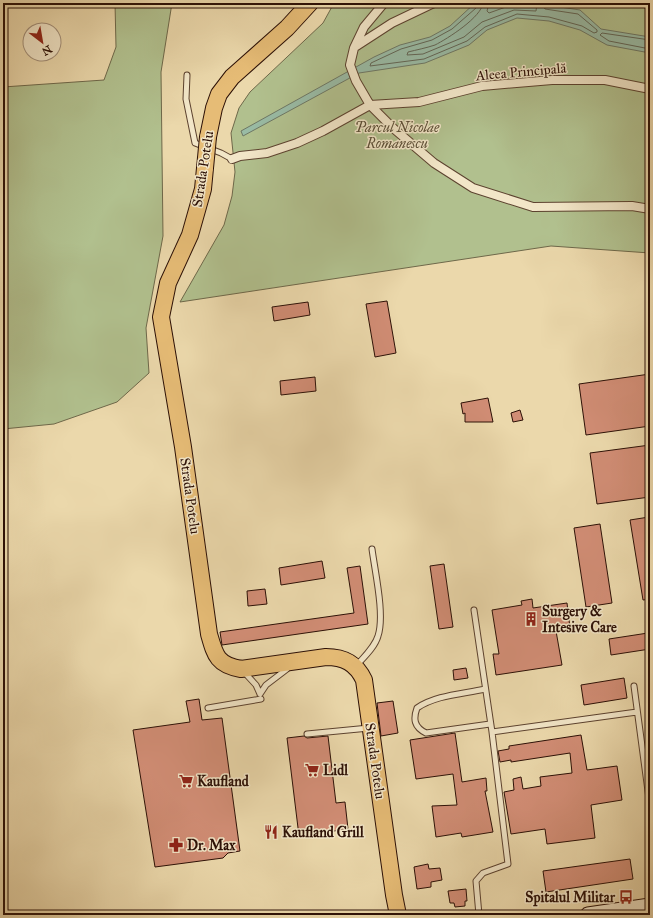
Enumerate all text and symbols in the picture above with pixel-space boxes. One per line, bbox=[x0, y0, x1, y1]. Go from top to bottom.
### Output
north arrow bbox=[22, 22, 62, 62]
text: N bbox=[39, 42, 54, 58]
street label: Aleea Principală bbox=[474, 60, 567, 85]
park label: Parcul Nicolae Romanescu bbox=[355, 119, 440, 152]
street label: Strada Potelu bbox=[189, 129, 217, 208]
street label: Strada Potelu bbox=[176, 457, 204, 536]
place label: Surgery & Intesive Care bbox=[542, 603, 617, 636]
building icon: Surgery & Intesive Care bbox=[523, 611, 539, 627]
street label: Strada Potelu bbox=[361, 722, 389, 801]
supermarket icon: Lidl bbox=[304, 762, 320, 778]
place label: Lidl bbox=[323, 762, 349, 779]
supermarket icon: Kaufland bbox=[178, 773, 194, 789]
place label: Kaufland bbox=[197, 773, 250, 790]
restaurant icon: Kaufland Grill bbox=[263, 824, 279, 840]
place label: Kaufland Grill bbox=[282, 824, 365, 841]
pharmacy icon: Dr. Max bbox=[168, 837, 184, 853]
place label: Dr. Max bbox=[187, 837, 236, 854]
place label: Spitalul Militar bbox=[525, 889, 616, 907]
bus stop icon: Spitalul Militar bbox=[618, 889, 634, 905]

